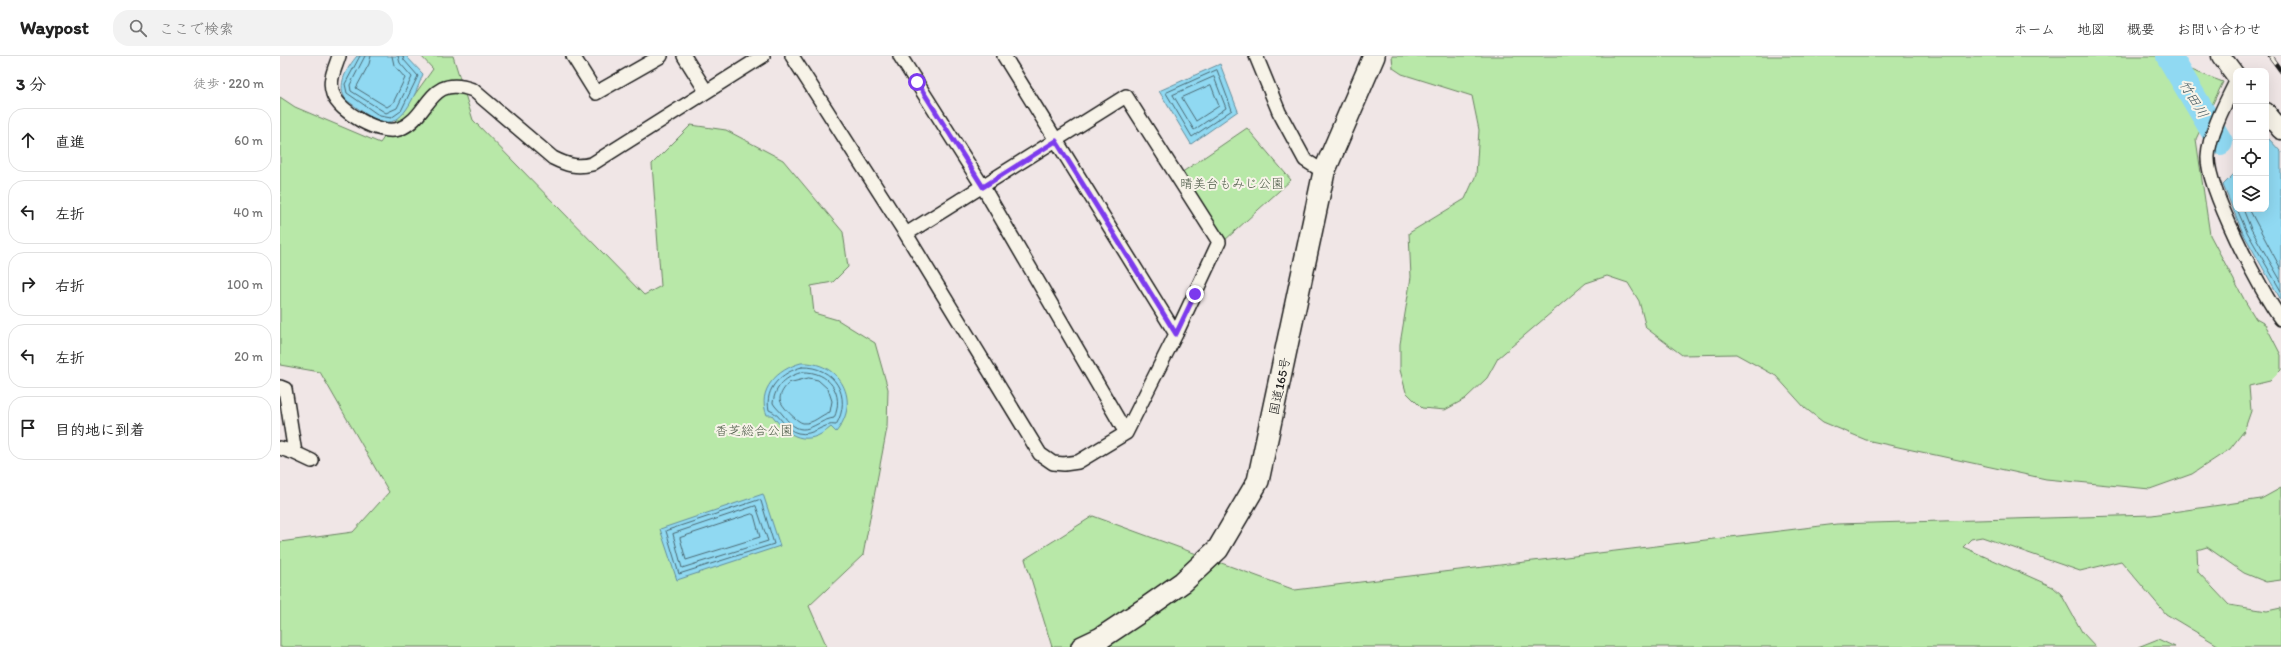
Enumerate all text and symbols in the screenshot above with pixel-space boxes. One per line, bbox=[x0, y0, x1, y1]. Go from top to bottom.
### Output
search box bbox=[113, 10, 393, 46]
text: Waypost bbox=[20, 16, 89, 39]
icon: search bbox=[127, 17, 149, 39]
text: ここで検索 bbox=[159, 20, 234, 38]
text: ホーム bbox=[2014, 21, 2055, 38]
text: 地図 bbox=[2077, 21, 2105, 38]
text: 概要 bbox=[2127, 21, 2155, 38]
text: お問い合わせ bbox=[2177, 21, 2261, 38]
map controls bbox=[2233, 68, 2269, 212]
button: + bbox=[2233, 68, 2269, 104]
route start bbox=[908, 73, 926, 91]
text: 3 分 bbox=[16, 74, 46, 94]
text: 徒歩 · 220 m bbox=[193, 76, 264, 91]
water label: 竹田川 bbox=[2175, 77, 2212, 122]
button: − bbox=[2233, 104, 2269, 140]
icon: ahead bbox=[17, 129, 39, 151]
text: 直進 bbox=[55, 133, 85, 151]
text: 60 m bbox=[234, 133, 263, 148]
button: locate bbox=[2233, 140, 2269, 176]
park label: 晴美台もみじ公園 bbox=[1180, 176, 1284, 191]
button: layers bbox=[2233, 176, 2269, 212]
icon: left bbox=[17, 201, 39, 223]
text: 左折 bbox=[55, 205, 85, 223]
text: 40 m bbox=[233, 205, 263, 220]
icon: right bbox=[17, 273, 39, 295]
text: 右折 bbox=[55, 277, 85, 295]
text: 100 m bbox=[227, 277, 263, 292]
route end bbox=[1186, 285, 1204, 303]
icon: left bbox=[17, 345, 39, 367]
text: 左折 bbox=[55, 349, 85, 367]
text: 20 m bbox=[234, 349, 263, 364]
street label: 国道165号 bbox=[1266, 356, 1293, 416]
icon: arrive bbox=[17, 417, 39, 439]
text: 目的地に到着 bbox=[55, 421, 145, 439]
park label: 香芝総合公園 bbox=[715, 423, 793, 438]

